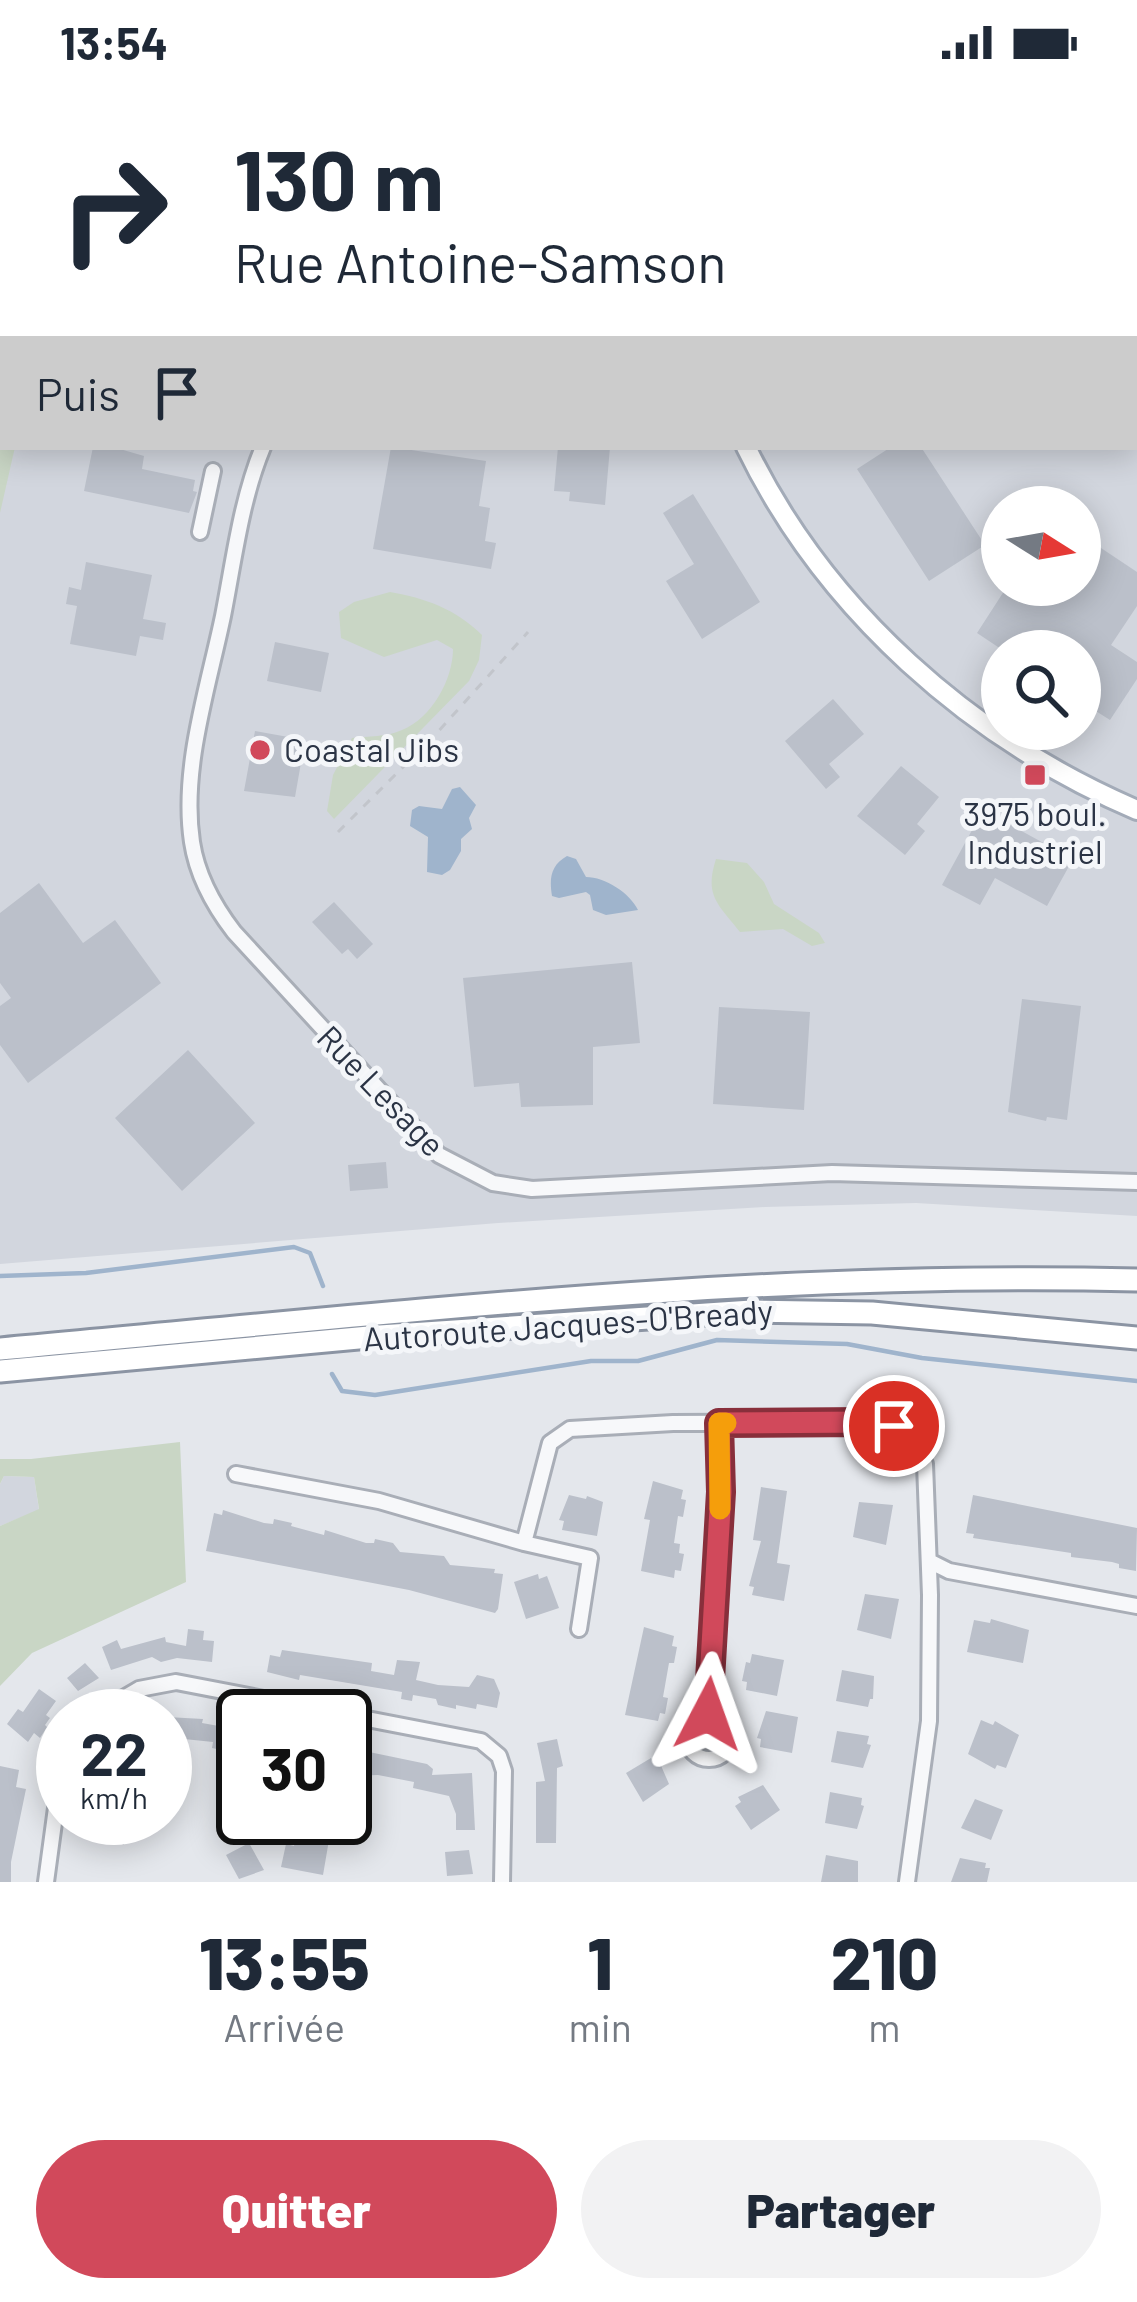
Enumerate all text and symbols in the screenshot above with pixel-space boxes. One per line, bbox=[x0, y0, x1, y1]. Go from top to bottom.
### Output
text: 13:54 bbox=[60, 15, 168, 69]
text: 130 m bbox=[234, 127, 444, 228]
icon: right bbox=[36, 132, 192, 288]
text: Rue Antoine-Samson bbox=[234, 229, 726, 294]
icon: arrive bbox=[144, 360, 210, 426]
text: Puis bbox=[36, 366, 120, 420]
north arrow bbox=[981, 486, 1101, 606]
map controls bbox=[981, 486, 1101, 750]
button: search bbox=[981, 630, 1101, 750]
place label: Coastal Jibs bbox=[284, 729, 459, 769]
marker: Coastal Jibs bbox=[247, 737, 273, 763]
marker: 3975 boul. Industriel bbox=[1022, 762, 1048, 788]
place label: 3975 boul. Industriel bbox=[963, 793, 1107, 871]
street label: Rue Lesage bbox=[310, 1017, 454, 1164]
street label: Autoroute Jacques-O'Bready bbox=[362, 1290, 774, 1358]
pin bbox=[843, 1375, 945, 1477]
icon: arrive bbox=[861, 1393, 927, 1459]
position arrow bbox=[645, 1651, 771, 1777]
speed limit sign: 30 bbox=[216, 1689, 372, 1845]
text: 22 bbox=[80, 1716, 148, 1788]
text: km/h bbox=[80, 1779, 148, 1815]
text: 13:55 bbox=[199, 1918, 370, 2004]
text: 1 bbox=[587, 1918, 613, 2004]
text: 210 bbox=[831, 1918, 938, 2004]
text: Arrivée bbox=[224, 2003, 345, 2050]
text: min bbox=[569, 2003, 632, 2050]
text: m bbox=[868, 2003, 901, 2050]
button: Quitter bbox=[36, 2140, 557, 2278]
button: Partager bbox=[581, 2140, 1101, 2278]

